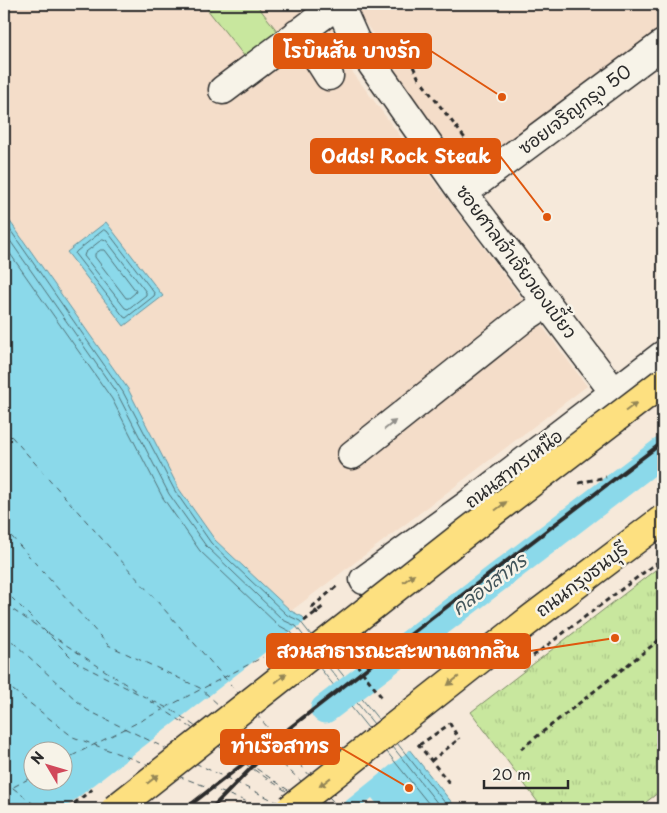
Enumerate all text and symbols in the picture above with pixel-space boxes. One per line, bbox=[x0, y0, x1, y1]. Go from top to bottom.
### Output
callout: โรบินสัน บางรัก bbox=[274, 34, 431, 68]
text: โรบินสัน บางรัก bbox=[282, 36, 421, 64]
street label: ซอยเจริญกรุง 50 bbox=[512, 57, 638, 162]
callout: Odds! Rock Steak bbox=[311, 139, 500, 173]
text: Odds! Rock Steak bbox=[321, 141, 491, 169]
street label: ซอยศาลเจ้าเจียวเองเบี้ยว bbox=[450, 177, 586, 344]
one-way arrow bbox=[624, 402, 638, 412]
one-way arrow bbox=[384, 419, 397, 430]
street label: ถนนสาทรเหนือ bbox=[458, 422, 568, 514]
one-way arrow bbox=[495, 500, 508, 511]
street label: ถนนกรุงธนบุรี bbox=[529, 535, 634, 624]
water label: คลองสาทร bbox=[445, 545, 533, 621]
one-way arrow bbox=[402, 572, 415, 583]
callout: สวนสาธารณะสะพานตากสิน bbox=[267, 634, 530, 668]
text: สวนสาธารณะสะพานตากสิน bbox=[277, 636, 520, 664]
one-way arrow bbox=[274, 673, 287, 684]
one-way arrow bbox=[447, 676, 460, 687]
callout: ท่าเรือสาทร bbox=[221, 730, 339, 764]
text: ท่าเรือสาทร bbox=[231, 731, 330, 759]
north arrow bbox=[22, 740, 72, 790]
text: N bbox=[26, 747, 49, 769]
scale bar bbox=[484, 758, 568, 790]
text: 20 m bbox=[492, 762, 531, 785]
one-way arrow bbox=[147, 774, 160, 784]
one-way arrow bbox=[319, 776, 332, 787]

